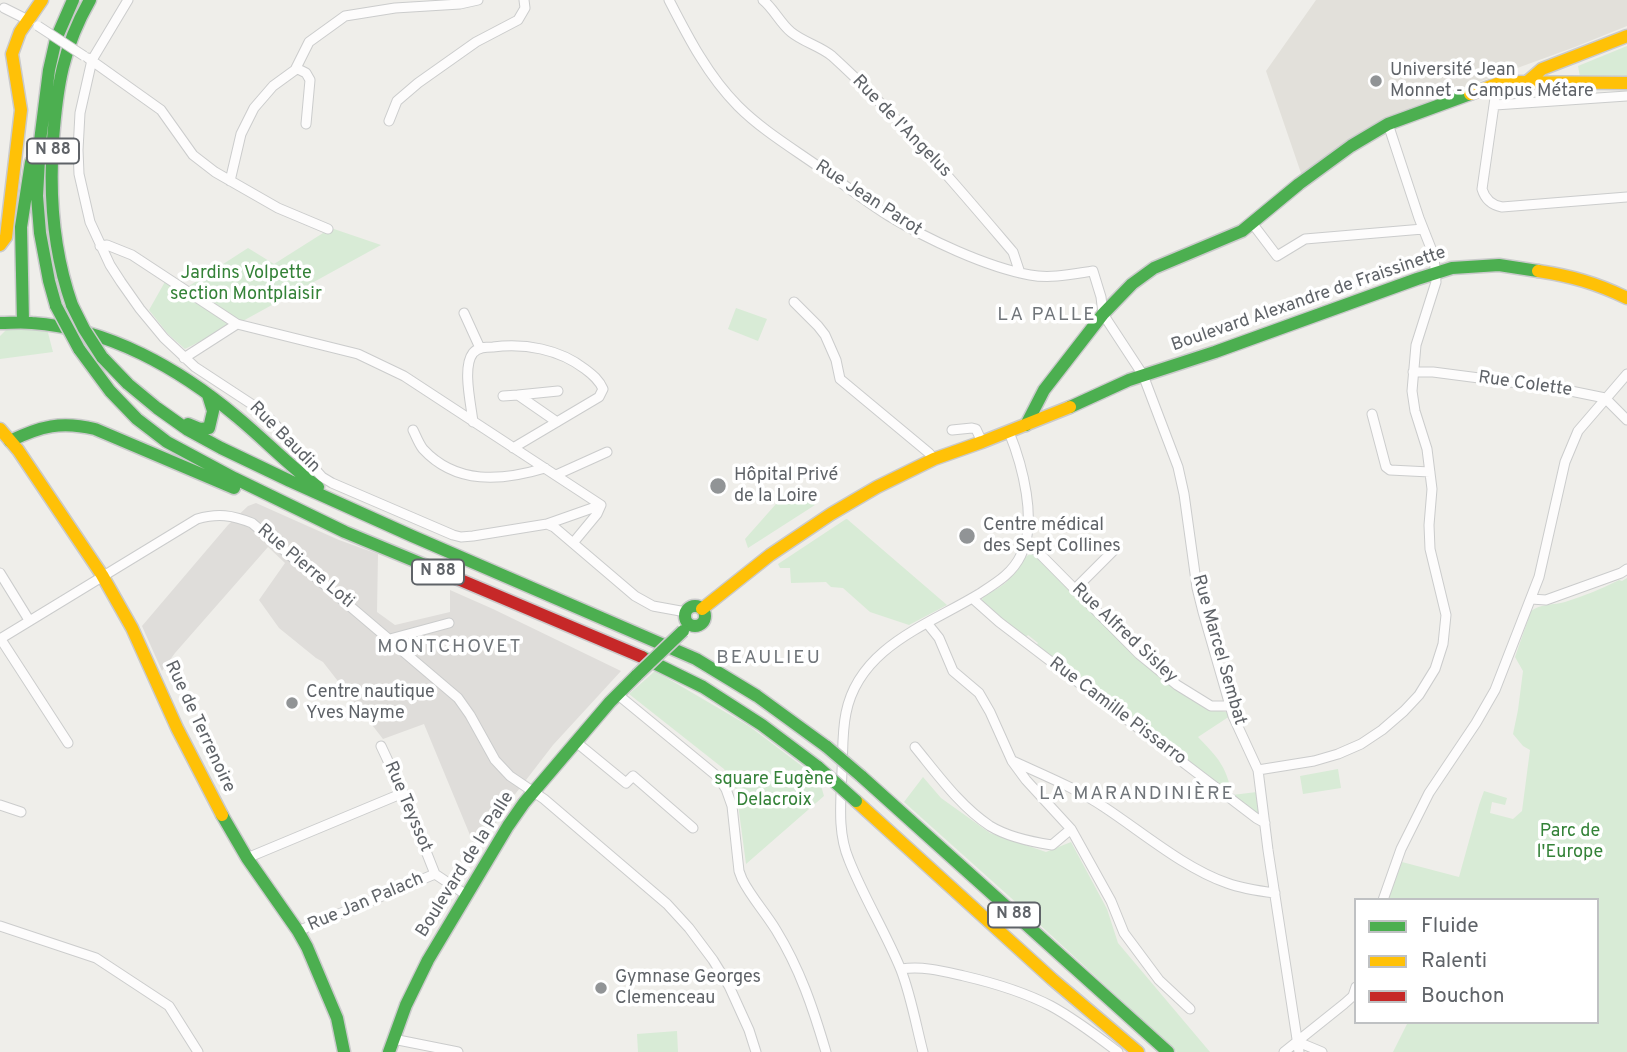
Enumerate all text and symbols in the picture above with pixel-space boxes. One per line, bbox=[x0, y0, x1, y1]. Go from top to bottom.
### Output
place label: Université Jean Monnet - Campus Métare bbox=[1390, 60, 1594, 102]
street label: Rue de l'Angelus bbox=[847, 71, 955, 183]
marker: Université Jean Monnet - Campus Métare bbox=[1368, 73, 1384, 89]
road number: N 88 bbox=[27, 139, 79, 164]
street label: Rue Jean Parot bbox=[811, 156, 925, 242]
street label: Boulevard Alexandre de Fraissinette bbox=[1169, 243, 1449, 357]
park label: Jardins Volpette section Montplaisir bbox=[170, 263, 322, 306]
district label: LA PALLE bbox=[998, 305, 1096, 327]
street label: Rue Colette bbox=[1477, 368, 1573, 402]
street label: Rue Baudin bbox=[244, 398, 324, 478]
place label: Hôpital Privé de la Loire bbox=[734, 465, 838, 508]
marker: Hôpital Privé de la Loire bbox=[708, 476, 728, 496]
place label: Centre médical des Sept Collines bbox=[983, 515, 1121, 558]
street label: Rue Pierre Loti bbox=[252, 520, 358, 614]
marker: Centre médical des Sept Collines bbox=[957, 526, 977, 546]
road number: N 88 bbox=[412, 559, 464, 584]
street label: Rue Marcel Sembat bbox=[1186, 572, 1250, 728]
street label: Rue Alfred Sisley bbox=[1067, 579, 1181, 689]
district label: MONTCHOVET bbox=[379, 637, 521, 659]
district label: BEAULIEU bbox=[717, 648, 821, 670]
street label: Rue Camille Pissarro bbox=[1044, 653, 1190, 771]
street label: Rue de Terrenoire bbox=[159, 658, 239, 796]
place label: Centre nautique Yves Nayme bbox=[306, 682, 435, 724]
marker: Centre nautique Yves Nayme bbox=[284, 695, 300, 711]
street label: Rue Teyssot bbox=[378, 758, 436, 856]
park label: square Eugène Delacroix bbox=[714, 769, 834, 812]
district label: LA MARANDINIÈRE bbox=[1041, 784, 1233, 806]
street label: Boulevard de la Palle bbox=[412, 788, 520, 942]
park label: Parc de l'Europe bbox=[1537, 821, 1603, 864]
street label: Rue Jan Palach bbox=[305, 869, 427, 937]
legend bbox=[1354, 898, 1599, 1024]
road number: N 88 bbox=[988, 903, 1040, 928]
text: Fluide bbox=[1421, 913, 1479, 940]
text: Ralenti bbox=[1421, 948, 1487, 975]
place label: Gymnase Georges Clemenceau bbox=[615, 967, 761, 1010]
marker: Gymnase Georges Clemenceau bbox=[593, 980, 609, 996]
text: Bouchon bbox=[1421, 983, 1504, 1010]

